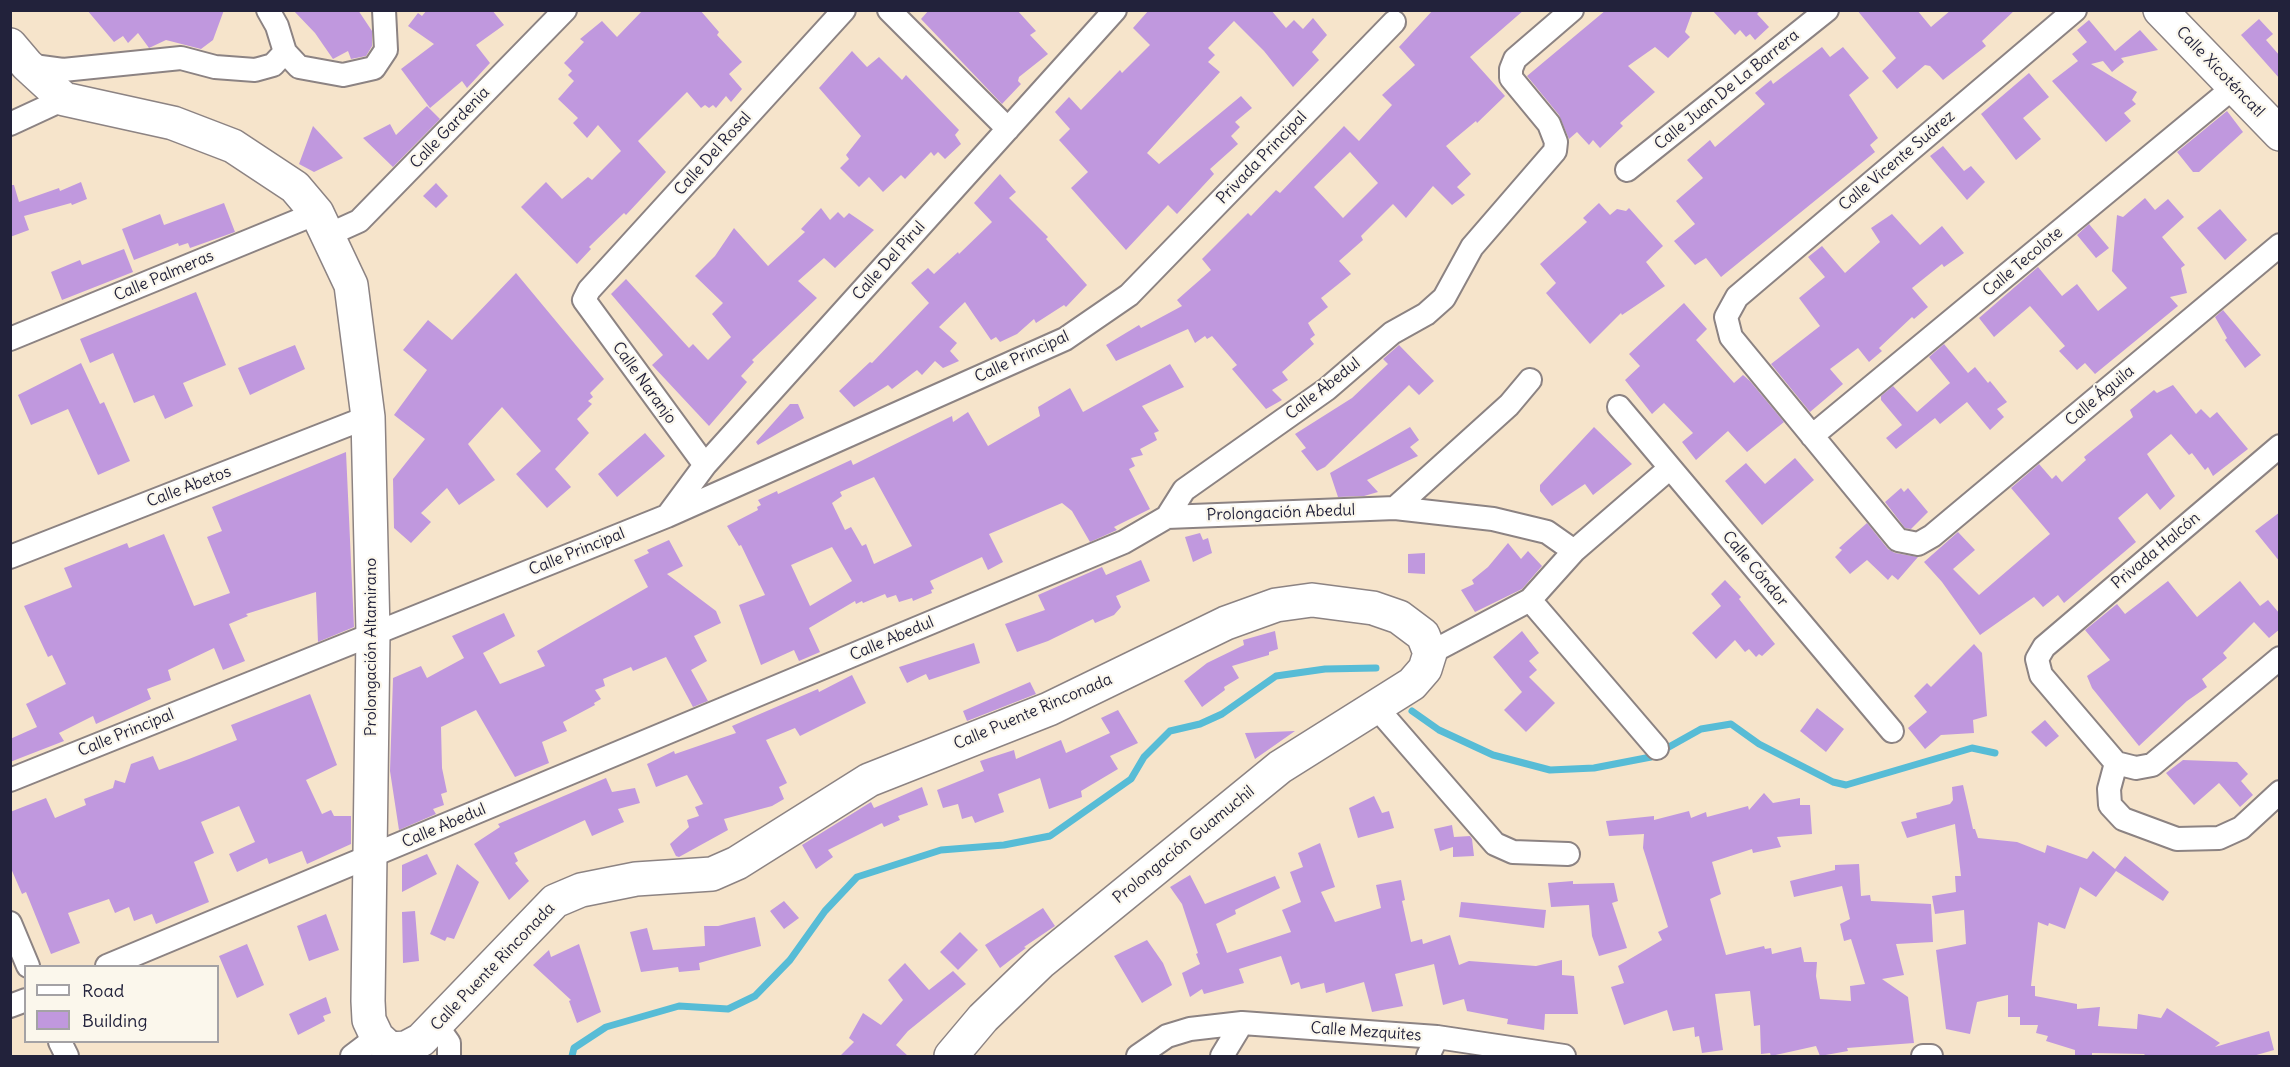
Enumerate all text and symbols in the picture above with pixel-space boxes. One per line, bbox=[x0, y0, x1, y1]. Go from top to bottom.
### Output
street label: Calle Xicoténcatl bbox=[2172, 23, 2268, 121]
street label: Calle Juan De La Barrera bbox=[1651, 26, 1803, 154]
street label: Calle Gardenia bbox=[406, 83, 494, 173]
street label: Calle Vicente Suárez bbox=[1835, 107, 1959, 215]
street label: Calle Del Rosal bbox=[671, 108, 755, 200]
street label: Privada Principal bbox=[1213, 108, 1311, 208]
street label: Calle Del Pirul bbox=[849, 218, 929, 304]
street label: Calle Tecolote bbox=[1979, 223, 2067, 301]
street label: Calle Palmeras bbox=[111, 246, 217, 306]
street label: Calle Principal bbox=[972, 327, 1072, 387]
street label: Calle Naranjo bbox=[608, 338, 680, 428]
street label: Calle Abedul bbox=[1282, 354, 1364, 424]
street label: Calle Águila bbox=[2062, 362, 2138, 430]
street label: Calle Abetos bbox=[144, 462, 234, 512]
street label: Prolongación Abedul bbox=[1206, 501, 1356, 525]
street label: Privada Halcón bbox=[2108, 509, 2204, 593]
street label: Calle Principal bbox=[526, 524, 628, 580]
street label: Calle Cóndor bbox=[1718, 527, 1792, 611]
street label: Prolongación Altamirano bbox=[361, 558, 381, 736]
street label: Calle Abedul bbox=[847, 613, 937, 665]
street label: Calle Puente Rinconada bbox=[951, 670, 1115, 754]
street label: Calle Principal bbox=[75, 705, 177, 761]
street label: Prolongación Guamuchil bbox=[1109, 782, 1259, 908]
street label: Calle Abedul bbox=[399, 800, 489, 852]
street label: Calle Puente Rinconada bbox=[427, 899, 559, 1035]
legend bbox=[24, 965, 219, 1043]
text: Road bbox=[82, 979, 124, 1002]
text: Building bbox=[82, 1009, 147, 1032]
street label: Calle Mezquites bbox=[1310, 1019, 1422, 1045]

